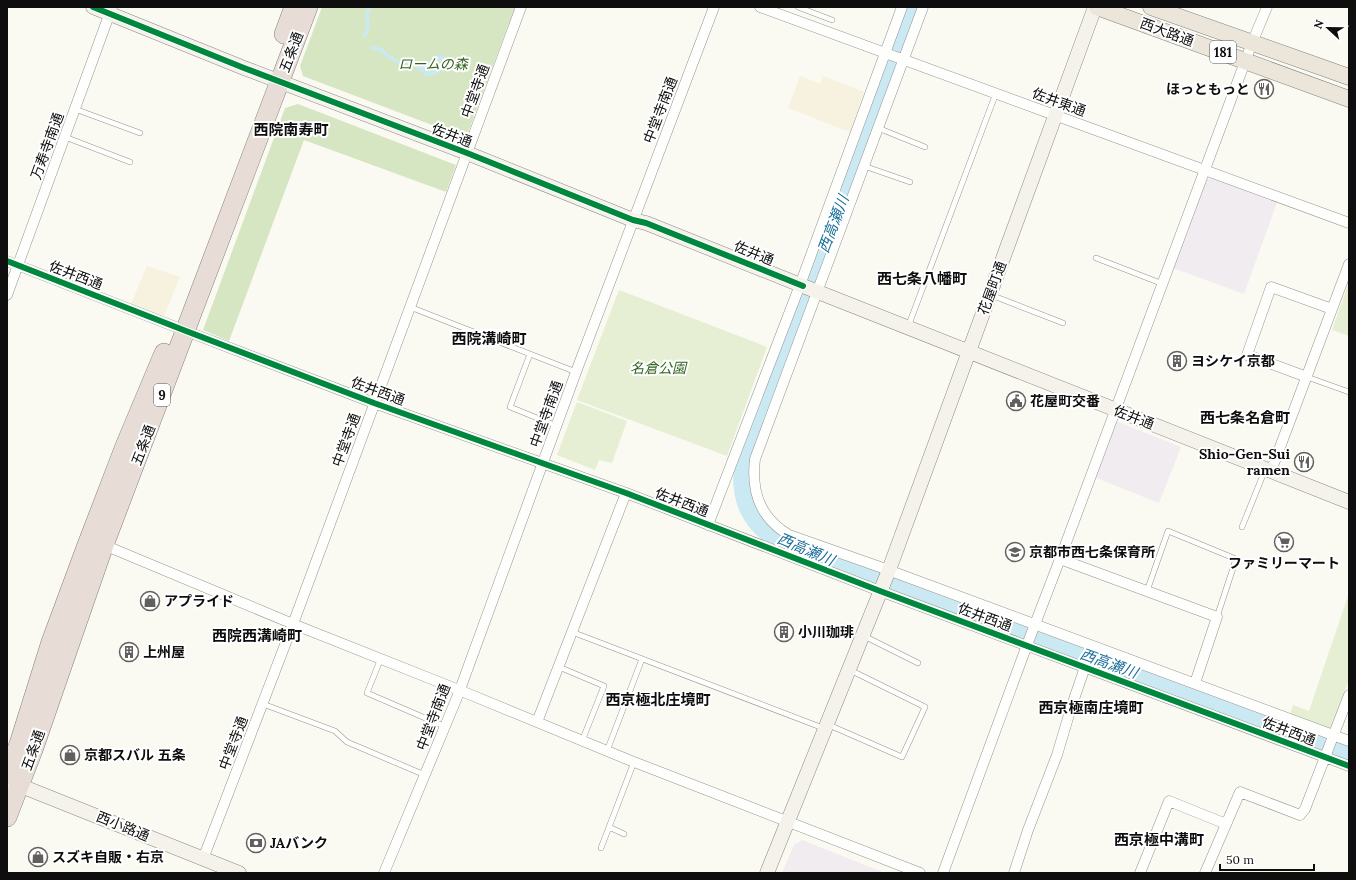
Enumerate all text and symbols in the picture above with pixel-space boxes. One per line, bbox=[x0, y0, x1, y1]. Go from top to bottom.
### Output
north arrow bbox=[1308, 8, 1348, 48]
street label: 西大路通 bbox=[1138, 14, 1196, 50]
text: N bbox=[1311, 17, 1327, 31]
street label: 五条通 bbox=[275, 29, 307, 75]
road number: 181 bbox=[1210, 41, 1236, 63]
park label: ロームの森 bbox=[398, 55, 470, 73]
street label: 中堂寺通 bbox=[457, 62, 493, 120]
street label: 中堂寺南通 bbox=[639, 74, 681, 146]
restaurant icon: ほっともっと bbox=[1253, 78, 1275, 100]
place label: ほっともっと bbox=[1166, 80, 1250, 98]
street label: 佐井東通 bbox=[1030, 84, 1088, 120]
street label: 万寿寺南通 bbox=[27, 110, 67, 182]
street label: 佐井通 bbox=[429, 119, 475, 151]
district label: 西院南寿町 bbox=[253, 120, 329, 139]
water label: 西高瀬川 bbox=[813, 191, 853, 255]
street label: 佐井通 bbox=[731, 237, 777, 269]
street label: 佐井西通 bbox=[47, 257, 105, 293]
street label: 花屋町通 bbox=[974, 259, 1010, 317]
district label: 西七条八幡町 bbox=[877, 269, 967, 288]
district label: 西院溝崎町 bbox=[451, 329, 527, 348]
building icon: ヨシケイ京都 bbox=[1166, 350, 1188, 372]
place label: ヨシケイ京都 bbox=[1191, 352, 1275, 370]
park label: 名倉公園 bbox=[630, 359, 688, 377]
street label: 佐井西通 bbox=[349, 373, 407, 409]
street label: 中堂寺南通 bbox=[526, 378, 566, 450]
road number: 9 bbox=[154, 384, 170, 406]
public building icon: 花屋町交番 bbox=[1005, 390, 1027, 412]
place label: 花屋町交番 bbox=[1030, 392, 1100, 410]
street label: 佐井通 bbox=[1111, 401, 1157, 433]
district label: 西七条名倉町 bbox=[1200, 408, 1290, 427]
street label: 中堂寺通 bbox=[328, 411, 364, 469]
street label: 五条通 bbox=[127, 422, 159, 468]
place label: Shio-Gen-Sui ramen bbox=[1199, 445, 1290, 479]
restaurant icon: Shio-Gen-Sui ramen bbox=[1293, 451, 1315, 473]
street label: 佐井西通 bbox=[653, 484, 711, 520]
water label: 西高瀬川 bbox=[775, 529, 839, 570]
supermarket icon: ファミリーマート bbox=[1273, 531, 1295, 553]
school or university icon: 京都市西七条保育所 bbox=[1004, 541, 1026, 563]
place label: 京都市西七条保育所 bbox=[1029, 543, 1155, 561]
place label: ファミリーマート bbox=[1228, 554, 1340, 572]
shop icon: アプライド bbox=[139, 590, 161, 612]
place label: アプライド bbox=[164, 592, 234, 610]
street label: 佐井西通 bbox=[956, 599, 1014, 635]
building icon: 小川珈琲 bbox=[773, 621, 795, 643]
place label: 小川珈琲 bbox=[798, 623, 854, 641]
district label: 西院西溝崎町 bbox=[212, 626, 302, 645]
building icon: 上州屋 bbox=[118, 641, 140, 663]
place label: 上州屋 bbox=[143, 643, 185, 661]
water label: 西高瀬川 bbox=[1078, 644, 1142, 683]
street label: 中堂寺南通 bbox=[412, 681, 454, 753]
district label: 西京極北庄境町 bbox=[605, 690, 711, 709]
district label: 西京極南庄境町 bbox=[1038, 698, 1144, 717]
street label: 佐井西通 bbox=[1260, 713, 1318, 749]
street label: 中堂寺通 bbox=[215, 714, 251, 772]
street label: 五条通 bbox=[17, 727, 49, 773]
shop icon: 京都スバル 五条 bbox=[59, 744, 81, 766]
place label: 京都スバル 五条 bbox=[84, 746, 186, 764]
street label: 西小路通 bbox=[94, 807, 152, 845]
district label: 西京極中溝町 bbox=[1114, 830, 1204, 849]
bank icon: JAバンク bbox=[245, 832, 267, 854]
place label: JAバンク bbox=[270, 834, 328, 852]
shop icon: スズキ自販・右京 bbox=[27, 846, 49, 868]
scale bar bbox=[1220, 846, 1314, 872]
place label: スズキ自販・右京 bbox=[52, 848, 164, 866]
text: 50 m bbox=[1226, 852, 1254, 867]

